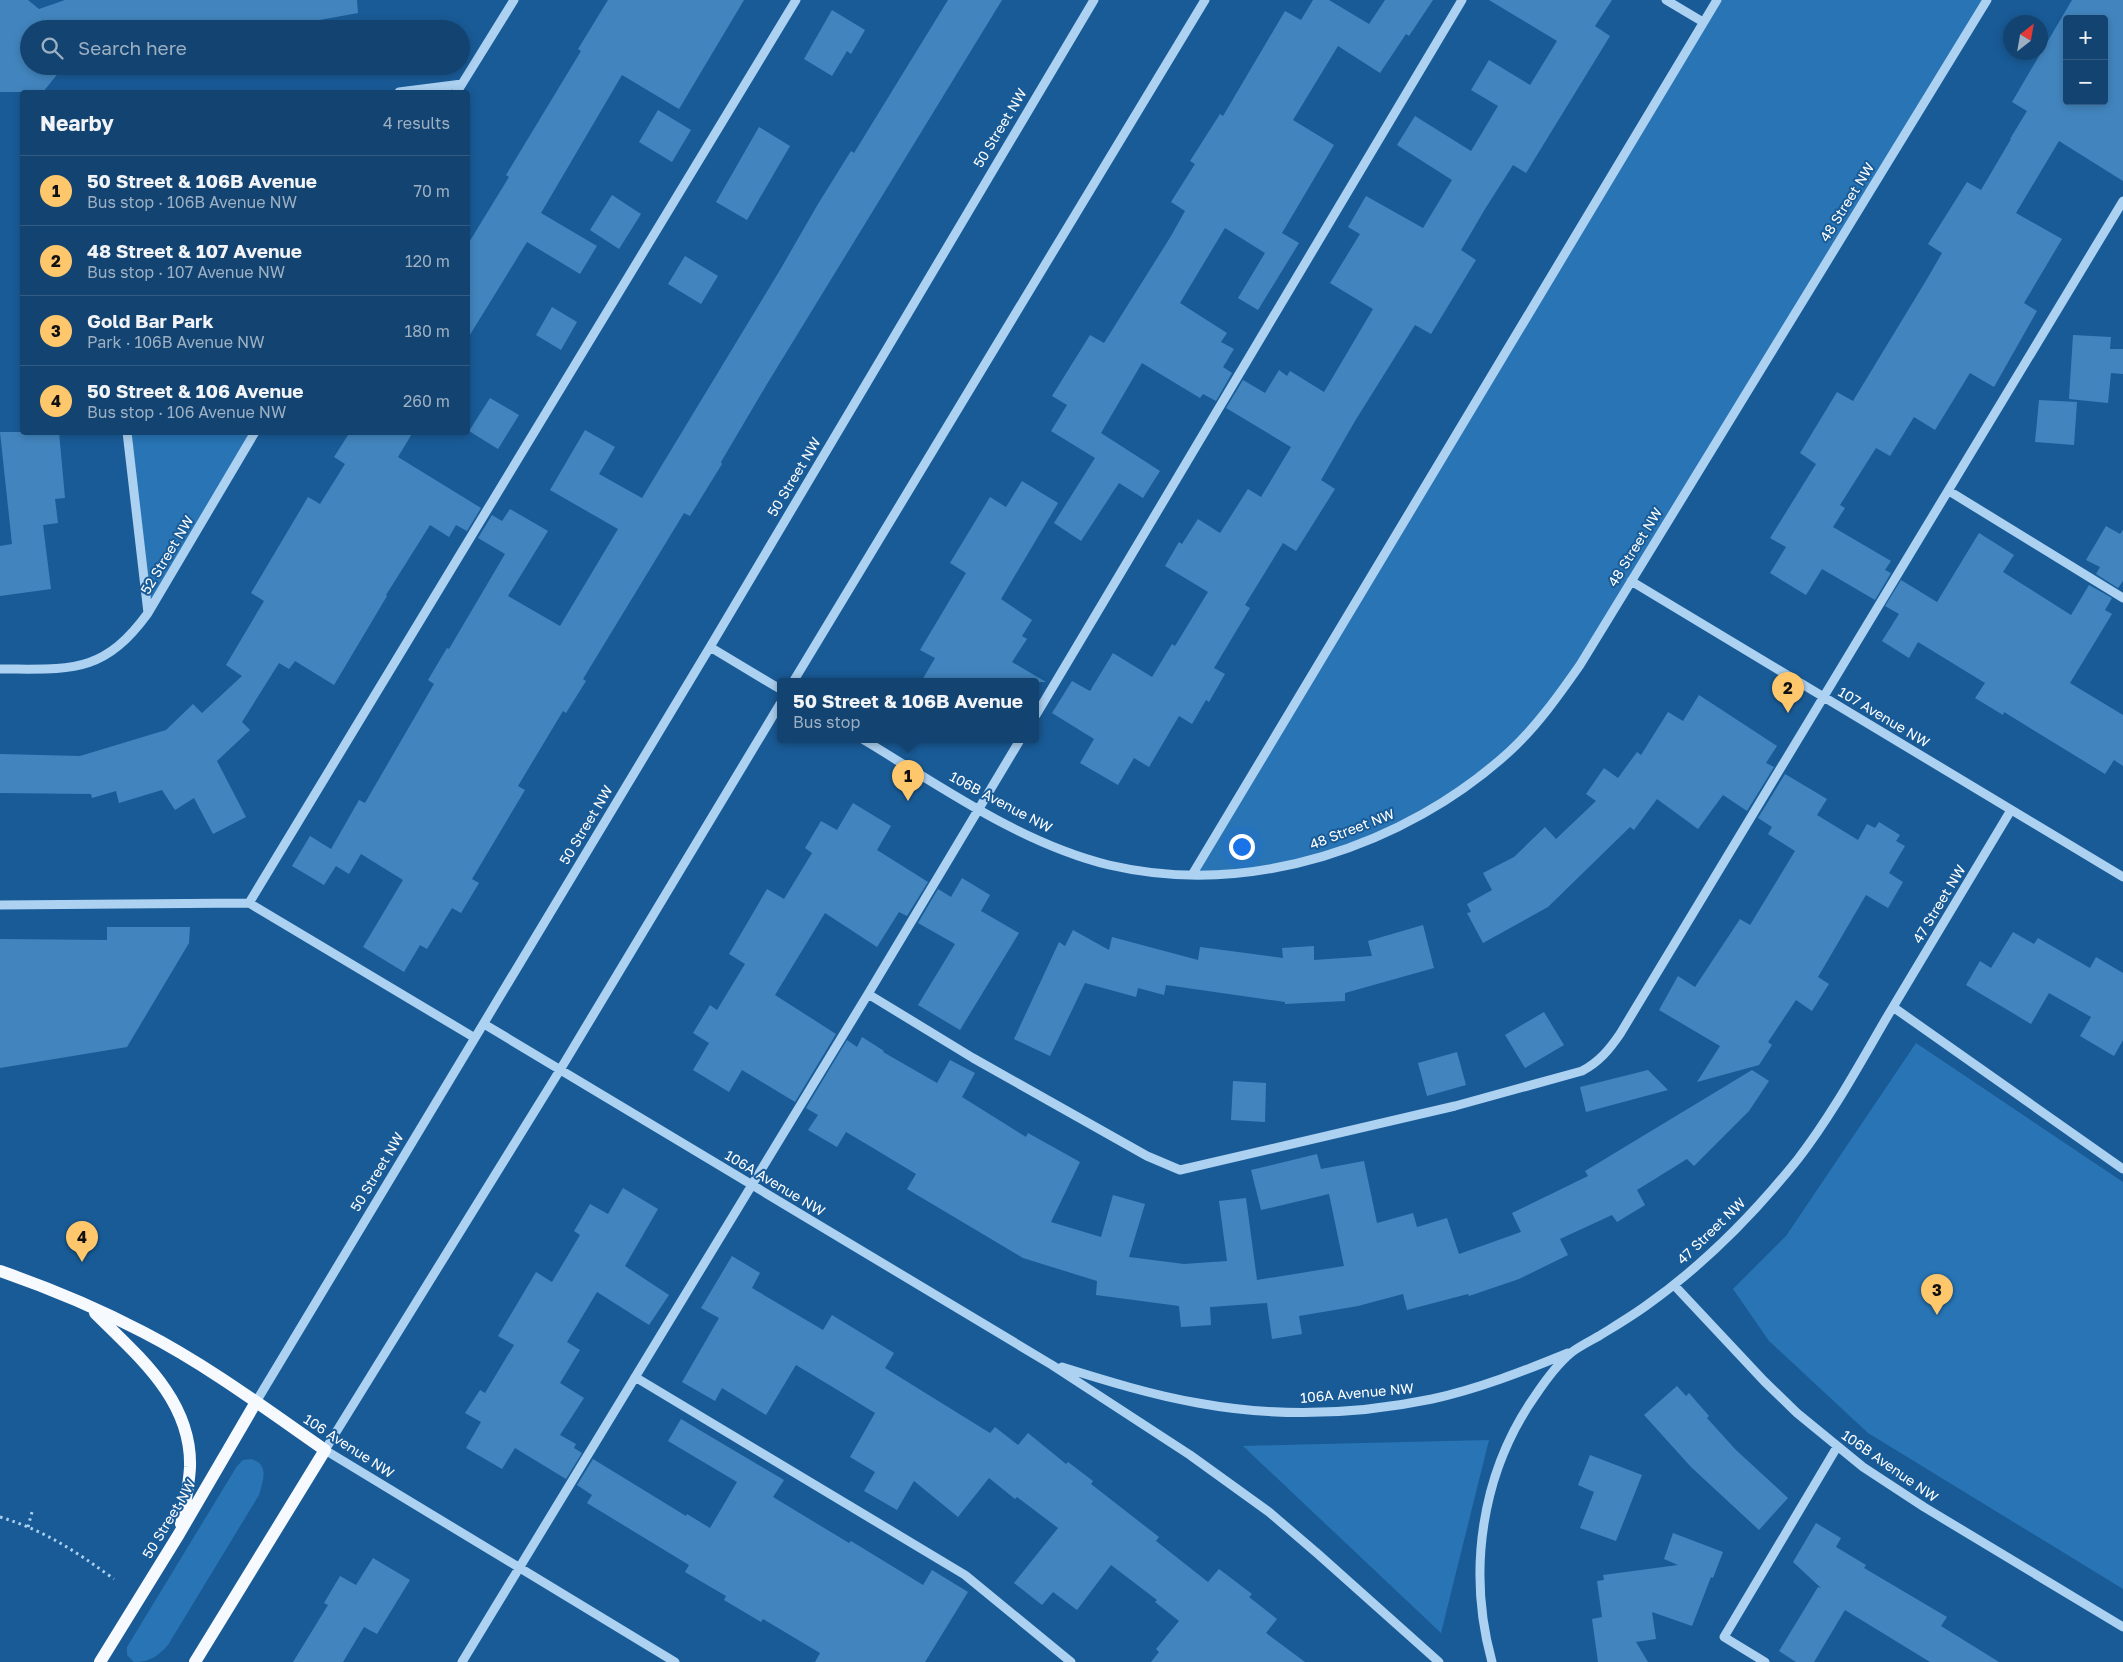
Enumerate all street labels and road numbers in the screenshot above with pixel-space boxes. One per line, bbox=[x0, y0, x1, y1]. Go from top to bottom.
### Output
street label: 50 Street NW bbox=[969, 85, 1030, 170]
street label: 48 Street NW bbox=[1816, 159, 1878, 244]
street label: 50 Street NW bbox=[763, 434, 824, 519]
street label: 48 Street NW bbox=[1604, 504, 1666, 589]
street label: 52 Street NW bbox=[136, 512, 197, 597]
street label: 107 Avenue NW bbox=[1836, 683, 1933, 751]
street label: 106B Avenue NW bbox=[947, 767, 1056, 836]
street label: 50 Street NW bbox=[555, 782, 616, 867]
street label: 48 Street NW bbox=[1307, 804, 1397, 853]
street label: 47 Street NW bbox=[1908, 861, 1969, 946]
street label: 50 Street NW bbox=[346, 1129, 407, 1214]
street label: 106A Avenue NW bbox=[722, 1146, 829, 1219]
street label: 47 Street NW bbox=[1673, 1193, 1749, 1267]
street label: 106A Avenue NW bbox=[1300, 1379, 1415, 1406]
street label: 106 Avenue NW bbox=[301, 1410, 398, 1481]
street label: 106B Avenue NW bbox=[1839, 1426, 1942, 1506]
street label: 50 Street NW bbox=[138, 1476, 199, 1561]

